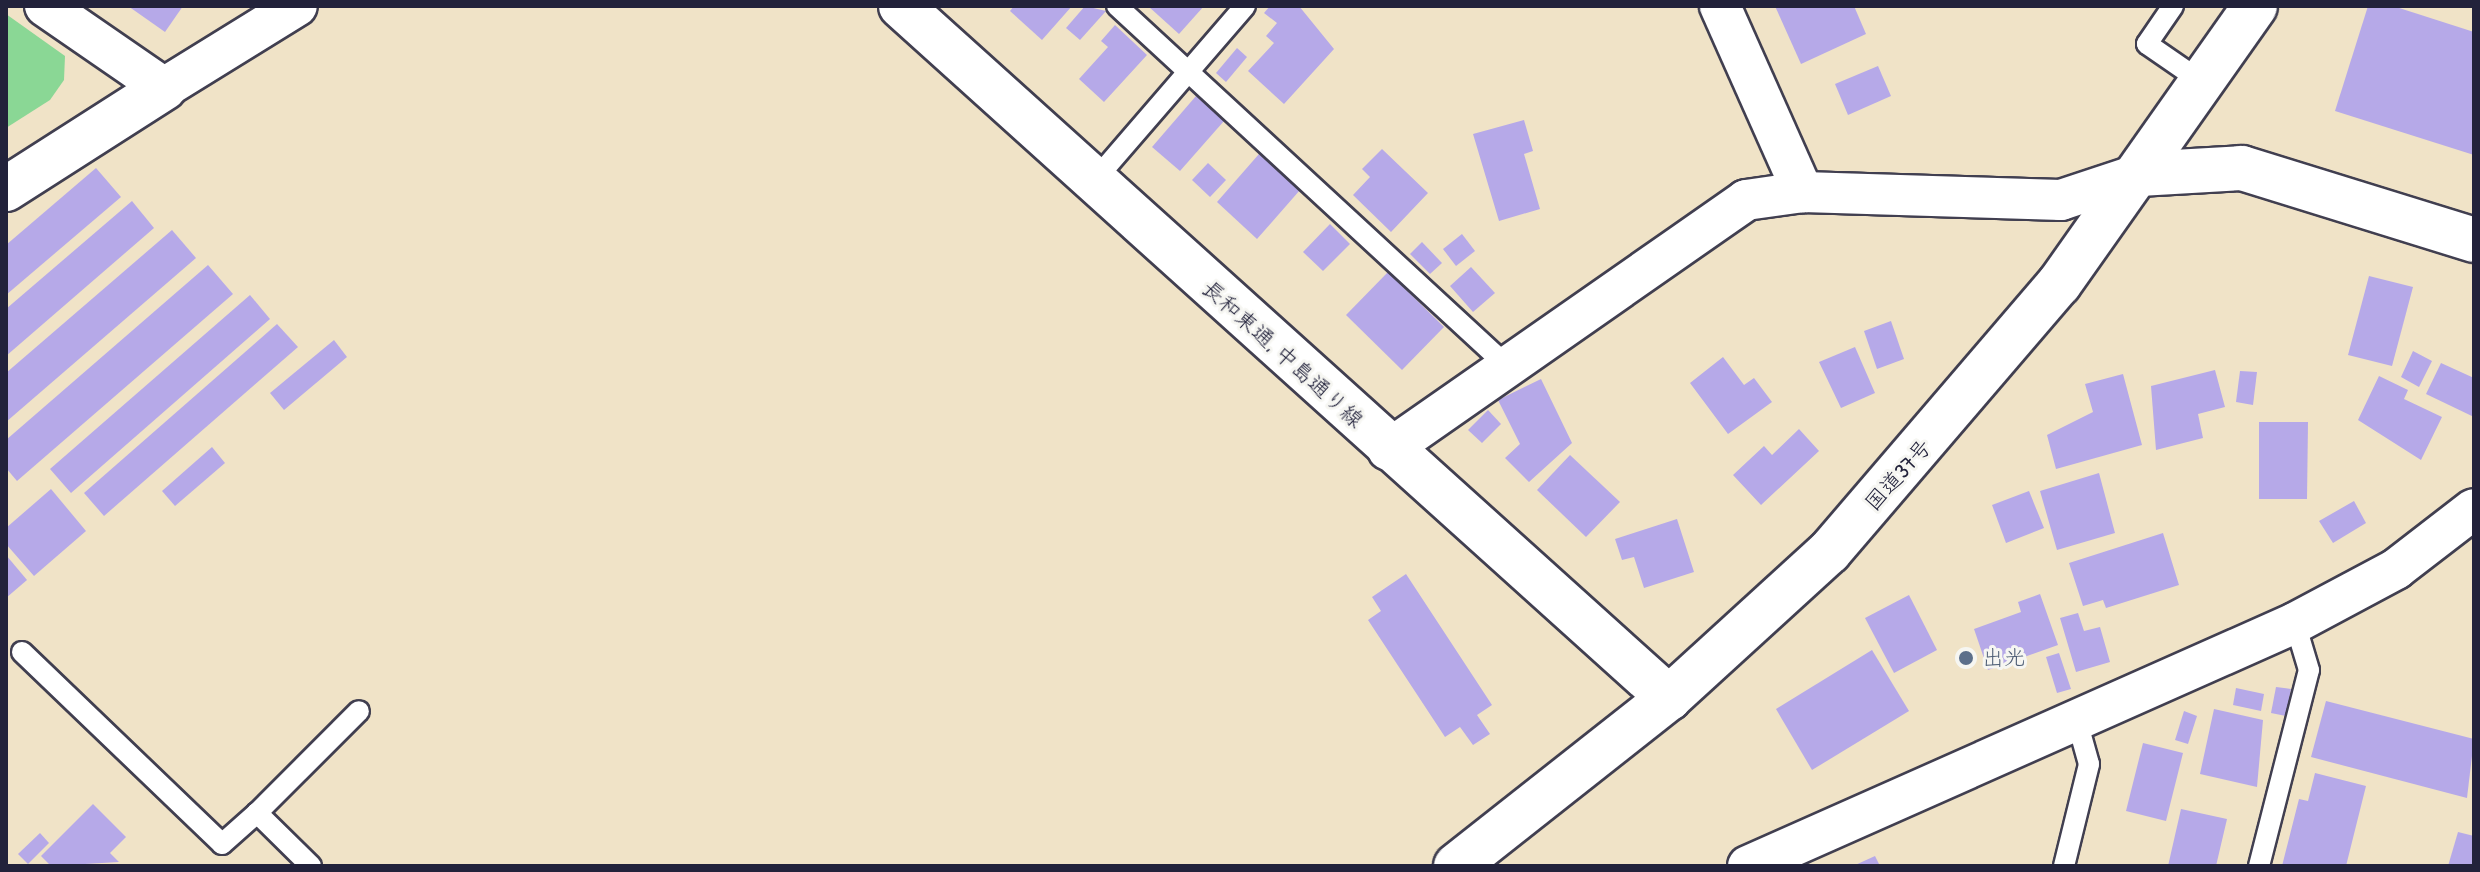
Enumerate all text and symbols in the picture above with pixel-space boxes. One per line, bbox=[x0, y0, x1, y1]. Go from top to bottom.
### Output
street label: 長和東通, 中島通り線 bbox=[1197, 275, 1369, 433]
street label: 国道37号 bbox=[1859, 434, 1937, 516]
place label: 出光 bbox=[1982, 645, 2026, 671]
marker: 出光 bbox=[1957, 649, 1975, 667]

